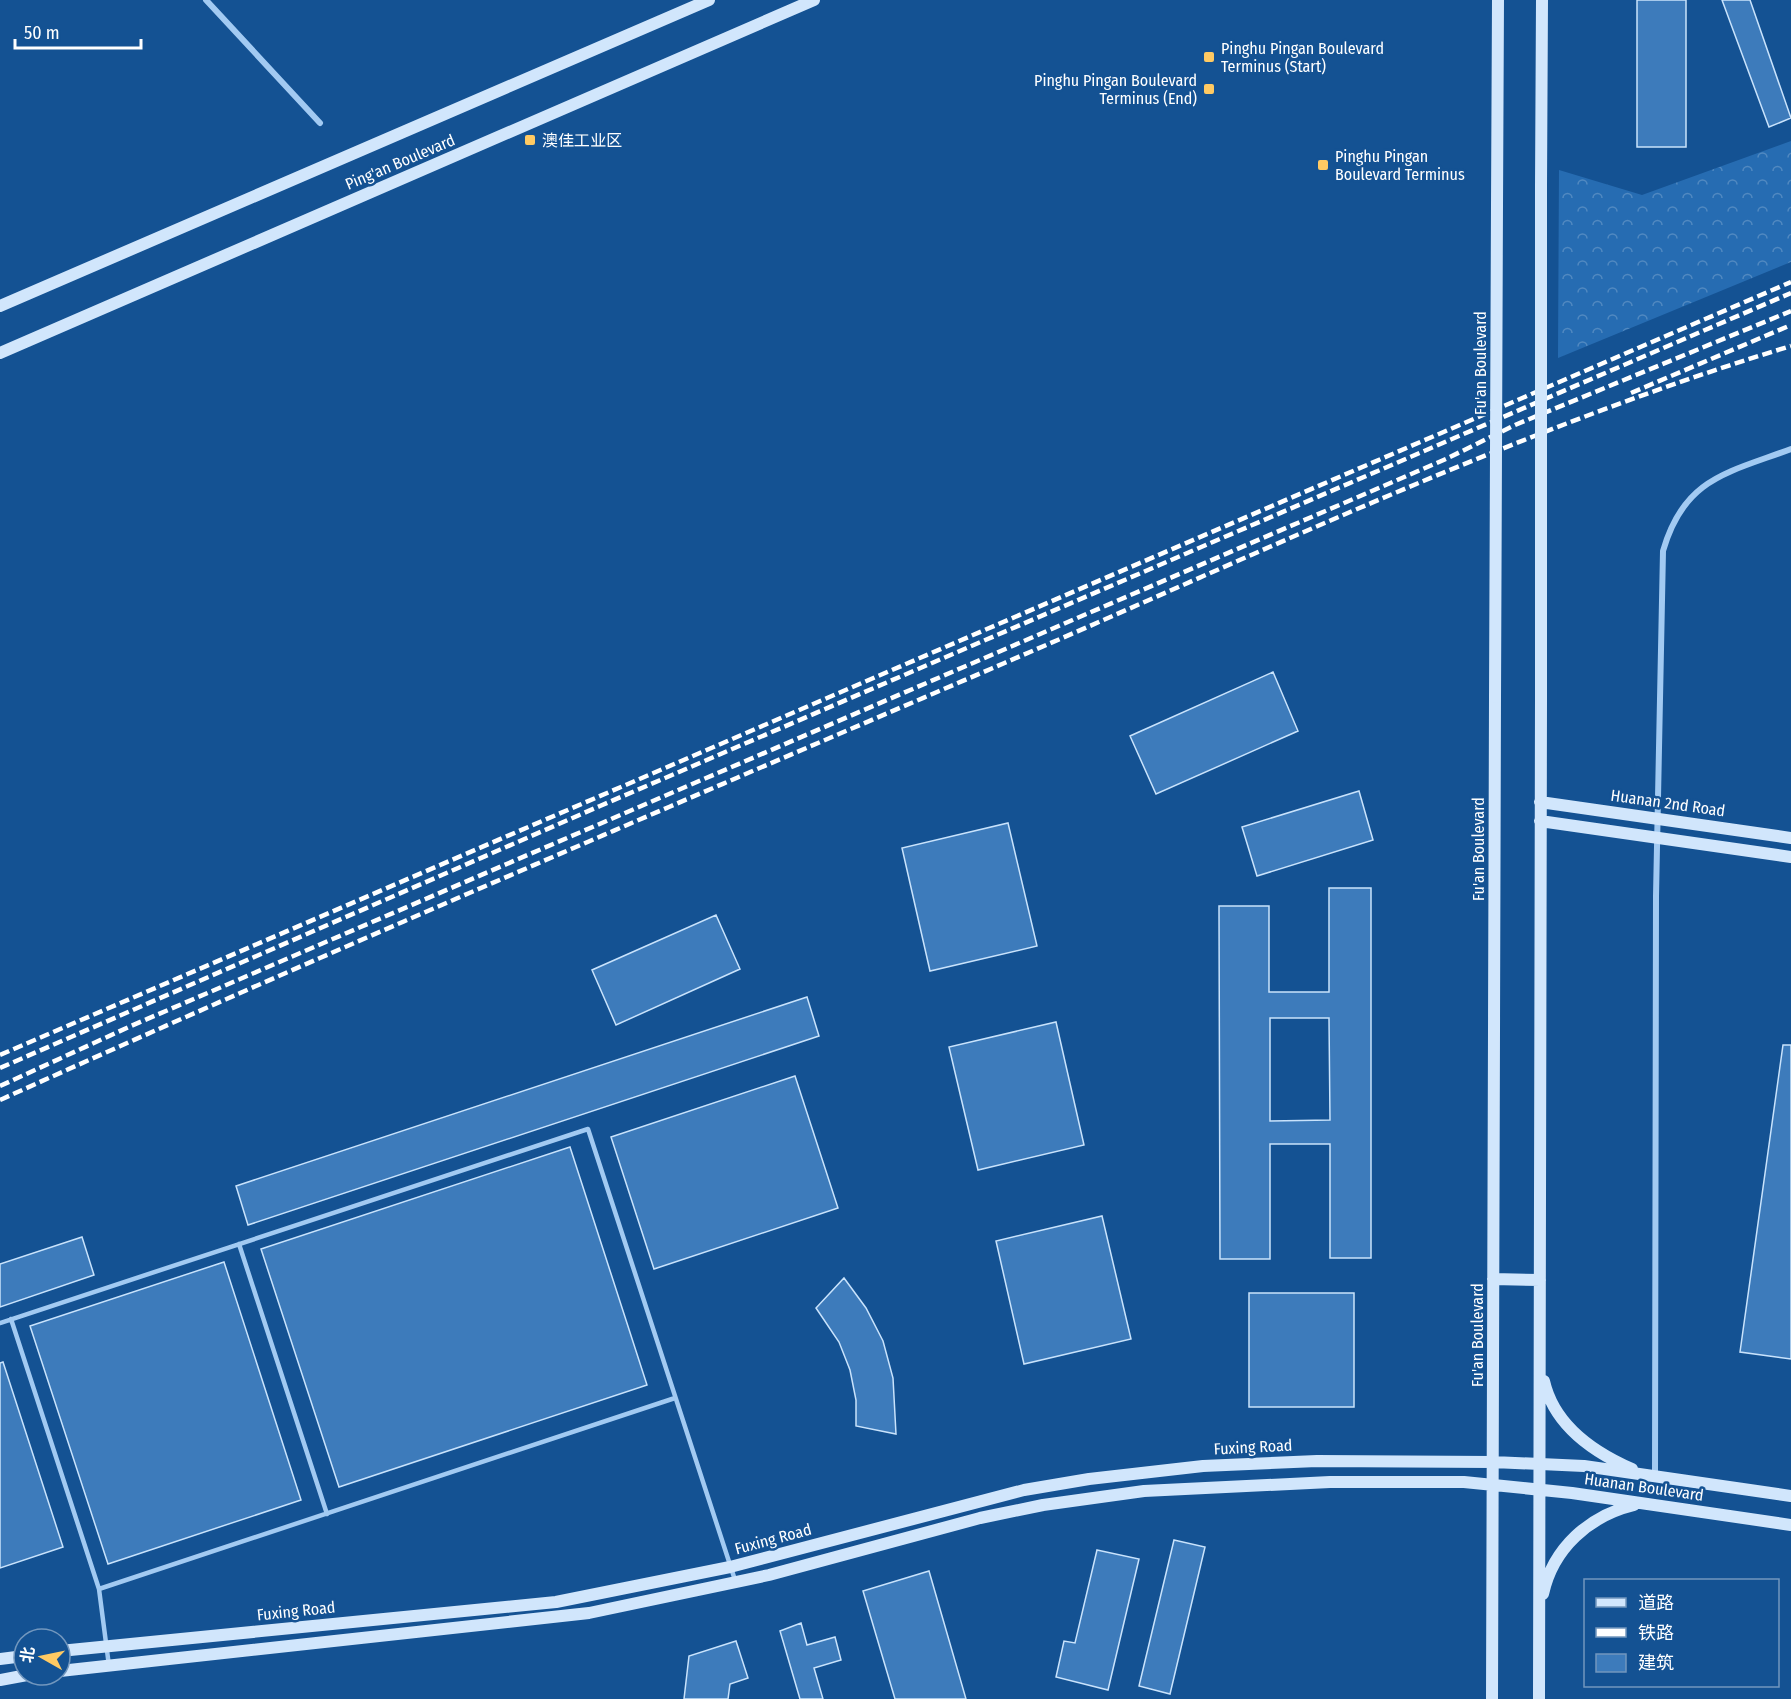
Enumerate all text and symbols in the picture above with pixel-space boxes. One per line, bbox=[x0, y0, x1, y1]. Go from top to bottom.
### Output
scale bar bbox=[15, 12, 141, 50]
text: 50 m bbox=[24, 22, 60, 44]
place label: Pinghu Pingan Boulevard Terminus (Start) bbox=[1221, 39, 1384, 76]
marker: Pinghu Pingan Boulevard Terminus (Start) bbox=[1202, 50, 1216, 64]
place label: Pinghu Pingan Boulevard Terminus (End) bbox=[1034, 71, 1197, 108]
marker: Pinghu Pingan Boulevard Terminus (End) bbox=[1202, 82, 1216, 96]
street label: Ping'an Boulevard bbox=[342, 130, 458, 194]
place label: 澳佳工业区 bbox=[542, 131, 622, 150]
marker: 澳佳工业区 bbox=[523, 133, 537, 147]
place label: Pinghu Pingan Boulevard Terminus bbox=[1335, 147, 1465, 184]
marker: Pinghu Pingan Boulevard Terminus bbox=[1316, 158, 1330, 172]
street label: Fu'an Boulevard bbox=[1471, 311, 1490, 415]
street label: Huanan 2nd Road bbox=[1610, 786, 1726, 820]
street label: Fu'an Boulevard bbox=[1469, 797, 1488, 901]
street label: Fu'an Boulevard bbox=[1468, 1283, 1487, 1387]
street label: Fuxing Road bbox=[1213, 1435, 1293, 1459]
street label: Huanan Boulevard bbox=[1583, 1469, 1705, 1505]
street label: Fuxing Road bbox=[733, 1520, 813, 1558]
legend bbox=[1584, 1579, 1779, 1687]
text: 道路 bbox=[1638, 1592, 1674, 1614]
street label: Fuxing Road bbox=[256, 1597, 336, 1625]
text: 铁路 bbox=[1638, 1622, 1674, 1644]
north arrow bbox=[12, 1627, 72, 1687]
text: 北 bbox=[17, 1645, 38, 1664]
text: 建筑 bbox=[1638, 1652, 1674, 1674]

